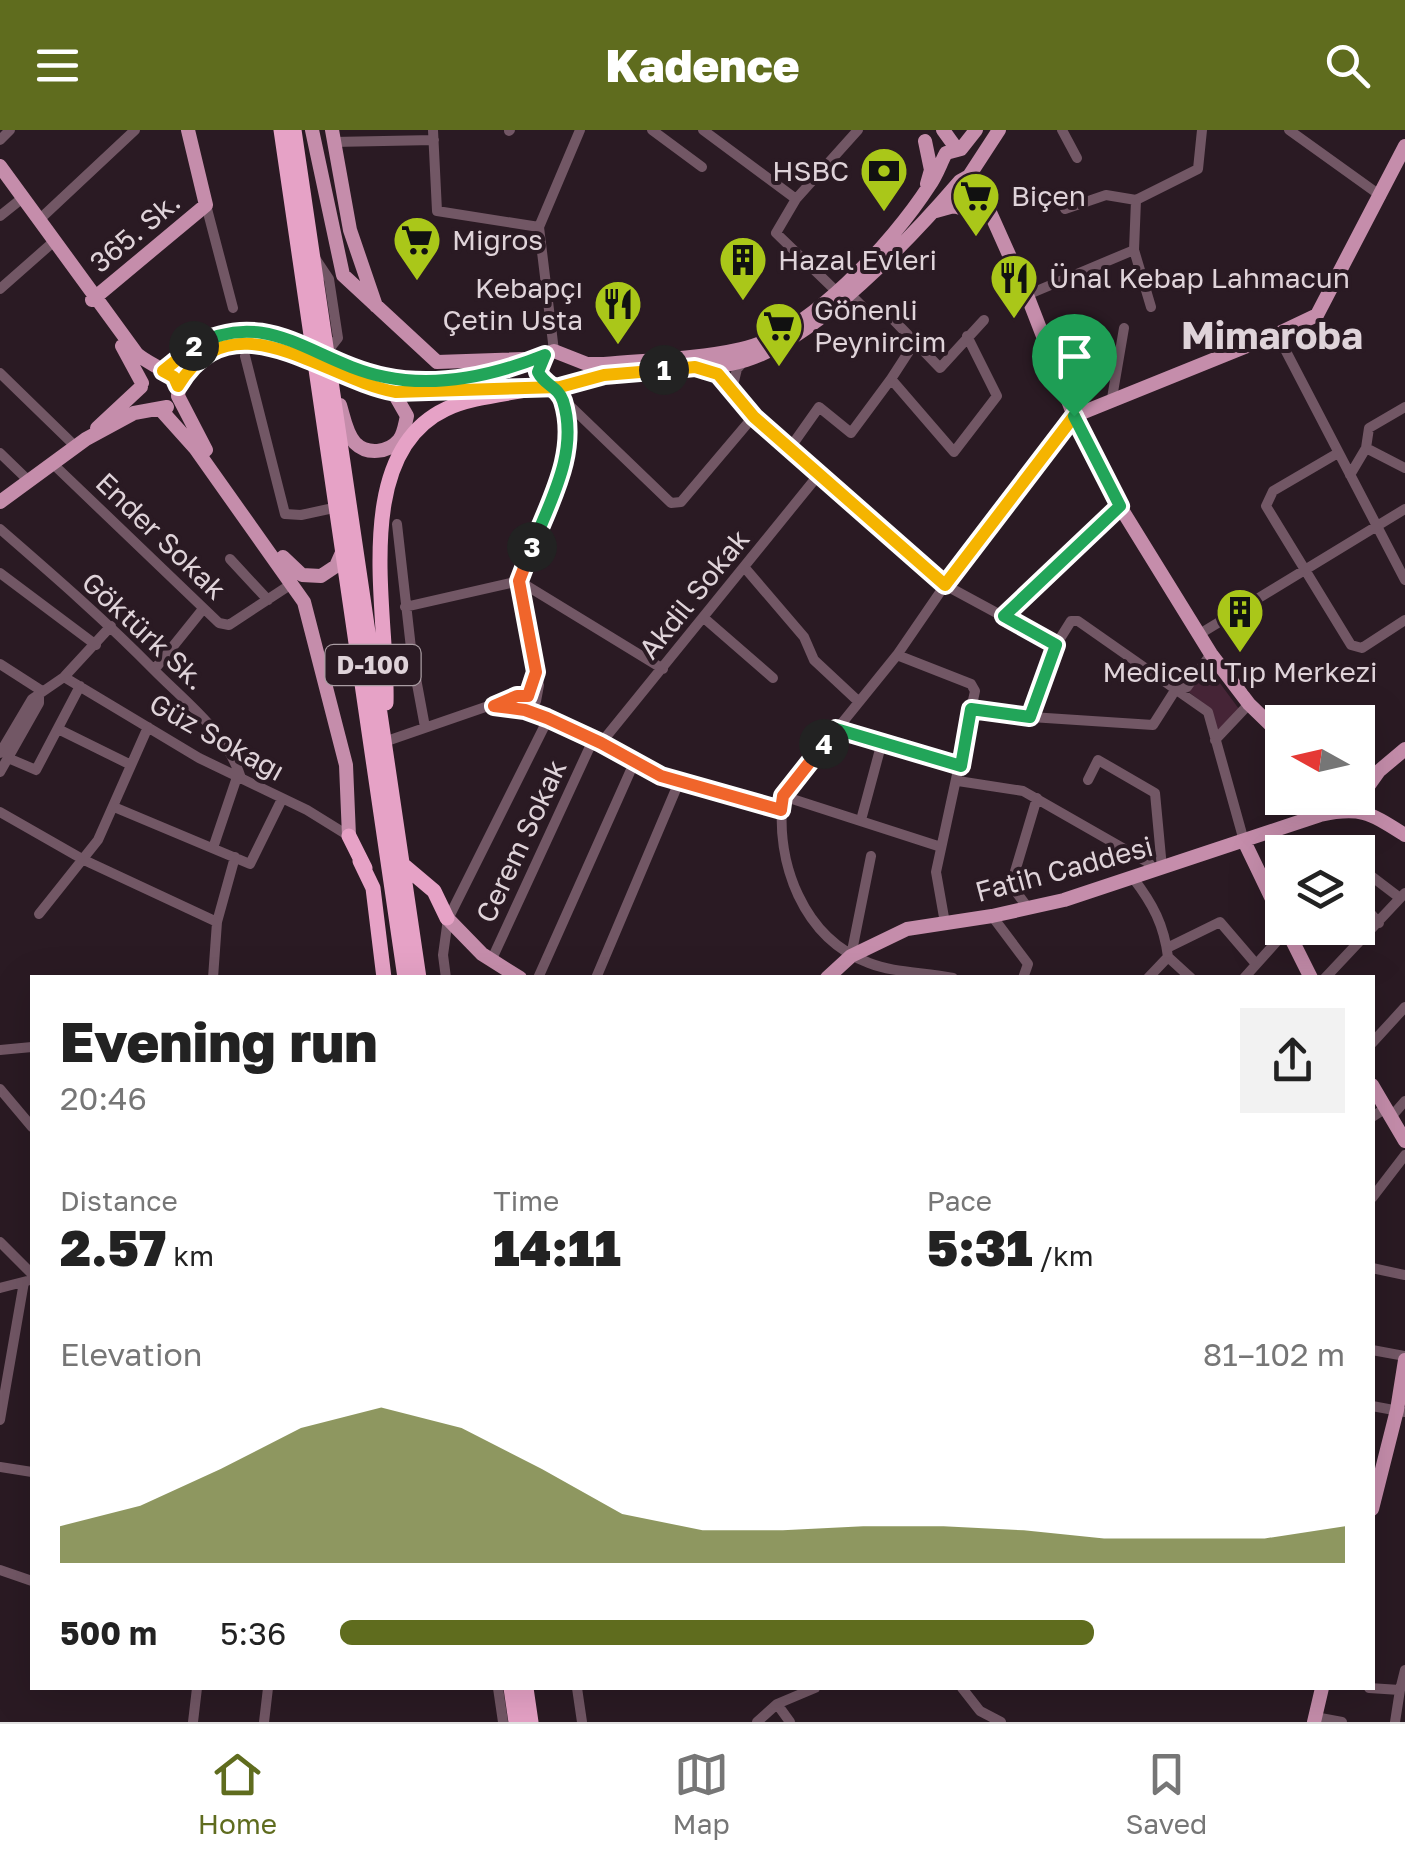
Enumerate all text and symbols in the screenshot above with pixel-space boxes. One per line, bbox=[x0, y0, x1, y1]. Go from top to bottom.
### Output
icon: menu bbox=[30, 38, 85, 93]
text: Kadence bbox=[606, 38, 799, 92]
icon: search bbox=[1320, 38, 1375, 93]
bank icon: HSBC bbox=[858, 145, 910, 213]
place label: HSBC bbox=[772, 154, 849, 187]
supermarket icon: Biçen bbox=[950, 170, 1002, 238]
place label: Biçen bbox=[1011, 179, 1086, 212]
street label: 365. Sk. bbox=[83, 184, 186, 279]
supermarket icon: Migros bbox=[391, 214, 443, 282]
place label: Migros bbox=[452, 223, 543, 256]
building icon: Hazal Evleri bbox=[717, 234, 769, 302]
place label: Hazal Evleri bbox=[778, 243, 937, 276]
restaurant icon: Ünal Kebap Lahmacun bbox=[988, 252, 1040, 320]
place label: Ünal Kebap Lahmacun bbox=[1049, 261, 1350, 294]
place label: Kebapçı Çetin Usta bbox=[442, 271, 583, 336]
restaurant icon: Kebapçı Çetin Usta bbox=[592, 278, 644, 346]
place label: Gönenli Peynircim bbox=[814, 293, 946, 358]
supermarket icon: Gönenli Peynircim bbox=[753, 300, 805, 368]
district label: Mimaroba bbox=[1181, 312, 1363, 357]
pin bbox=[1032, 314, 1117, 417]
pin: 2 bbox=[169, 321, 219, 371]
text: 2 bbox=[185, 329, 203, 362]
icon: arrive bbox=[1047, 329, 1102, 384]
pin: 1 bbox=[639, 345, 689, 395]
text: 1 bbox=[657, 353, 671, 386]
street label: Ender Sokak bbox=[90, 466, 233, 606]
pin: 3 bbox=[507, 522, 557, 572]
street label: Akdil Sokak bbox=[632, 522, 756, 665]
text: 3 bbox=[523, 530, 541, 563]
street label: Göktürk Sk. bbox=[76, 565, 213, 696]
building icon: Medicell Tıp Merkezi bbox=[1214, 586, 1266, 654]
road number: D-100 bbox=[326, 645, 420, 685]
place label: Medicell Tıp Merkezi bbox=[1102, 655, 1378, 688]
street label: Güz Sokağı bbox=[144, 686, 290, 787]
north arrow bbox=[1265, 705, 1375, 815]
map controls bbox=[1265, 705, 1375, 945]
pin: 4 bbox=[799, 719, 849, 769]
text: 4 bbox=[815, 727, 833, 760]
street label: Cerem Sokak bbox=[468, 754, 573, 927]
street label: Fatih Caddesi bbox=[971, 829, 1156, 908]
button: layers bbox=[1265, 835, 1375, 945]
text: Evening run bbox=[60, 1008, 378, 1074]
button: share bbox=[1240, 1008, 1345, 1113]
text: 20:46 bbox=[60, 1079, 147, 1117]
text: Distance bbox=[60, 1184, 178, 1217]
text: Time bbox=[493, 1184, 559, 1217]
text: Pace bbox=[927, 1184, 992, 1217]
text: 2.57 bbox=[60, 1217, 166, 1277]
text: 14:11 bbox=[493, 1217, 621, 1277]
text: 5:31 bbox=[927, 1217, 1033, 1277]
text: km bbox=[166, 1239, 214, 1272]
text: /km bbox=[1033, 1239, 1094, 1272]
text: Elevation bbox=[60, 1335, 202, 1373]
text: 81–102 m bbox=[1203, 1335, 1345, 1373]
text: 500 m bbox=[60, 1614, 157, 1652]
text: 5:36 bbox=[220, 1614, 286, 1652]
tab: Home bbox=[198, 1747, 277, 1840]
tab: Map bbox=[673, 1747, 730, 1840]
tab: Saved bbox=[1125, 1747, 1207, 1840]

